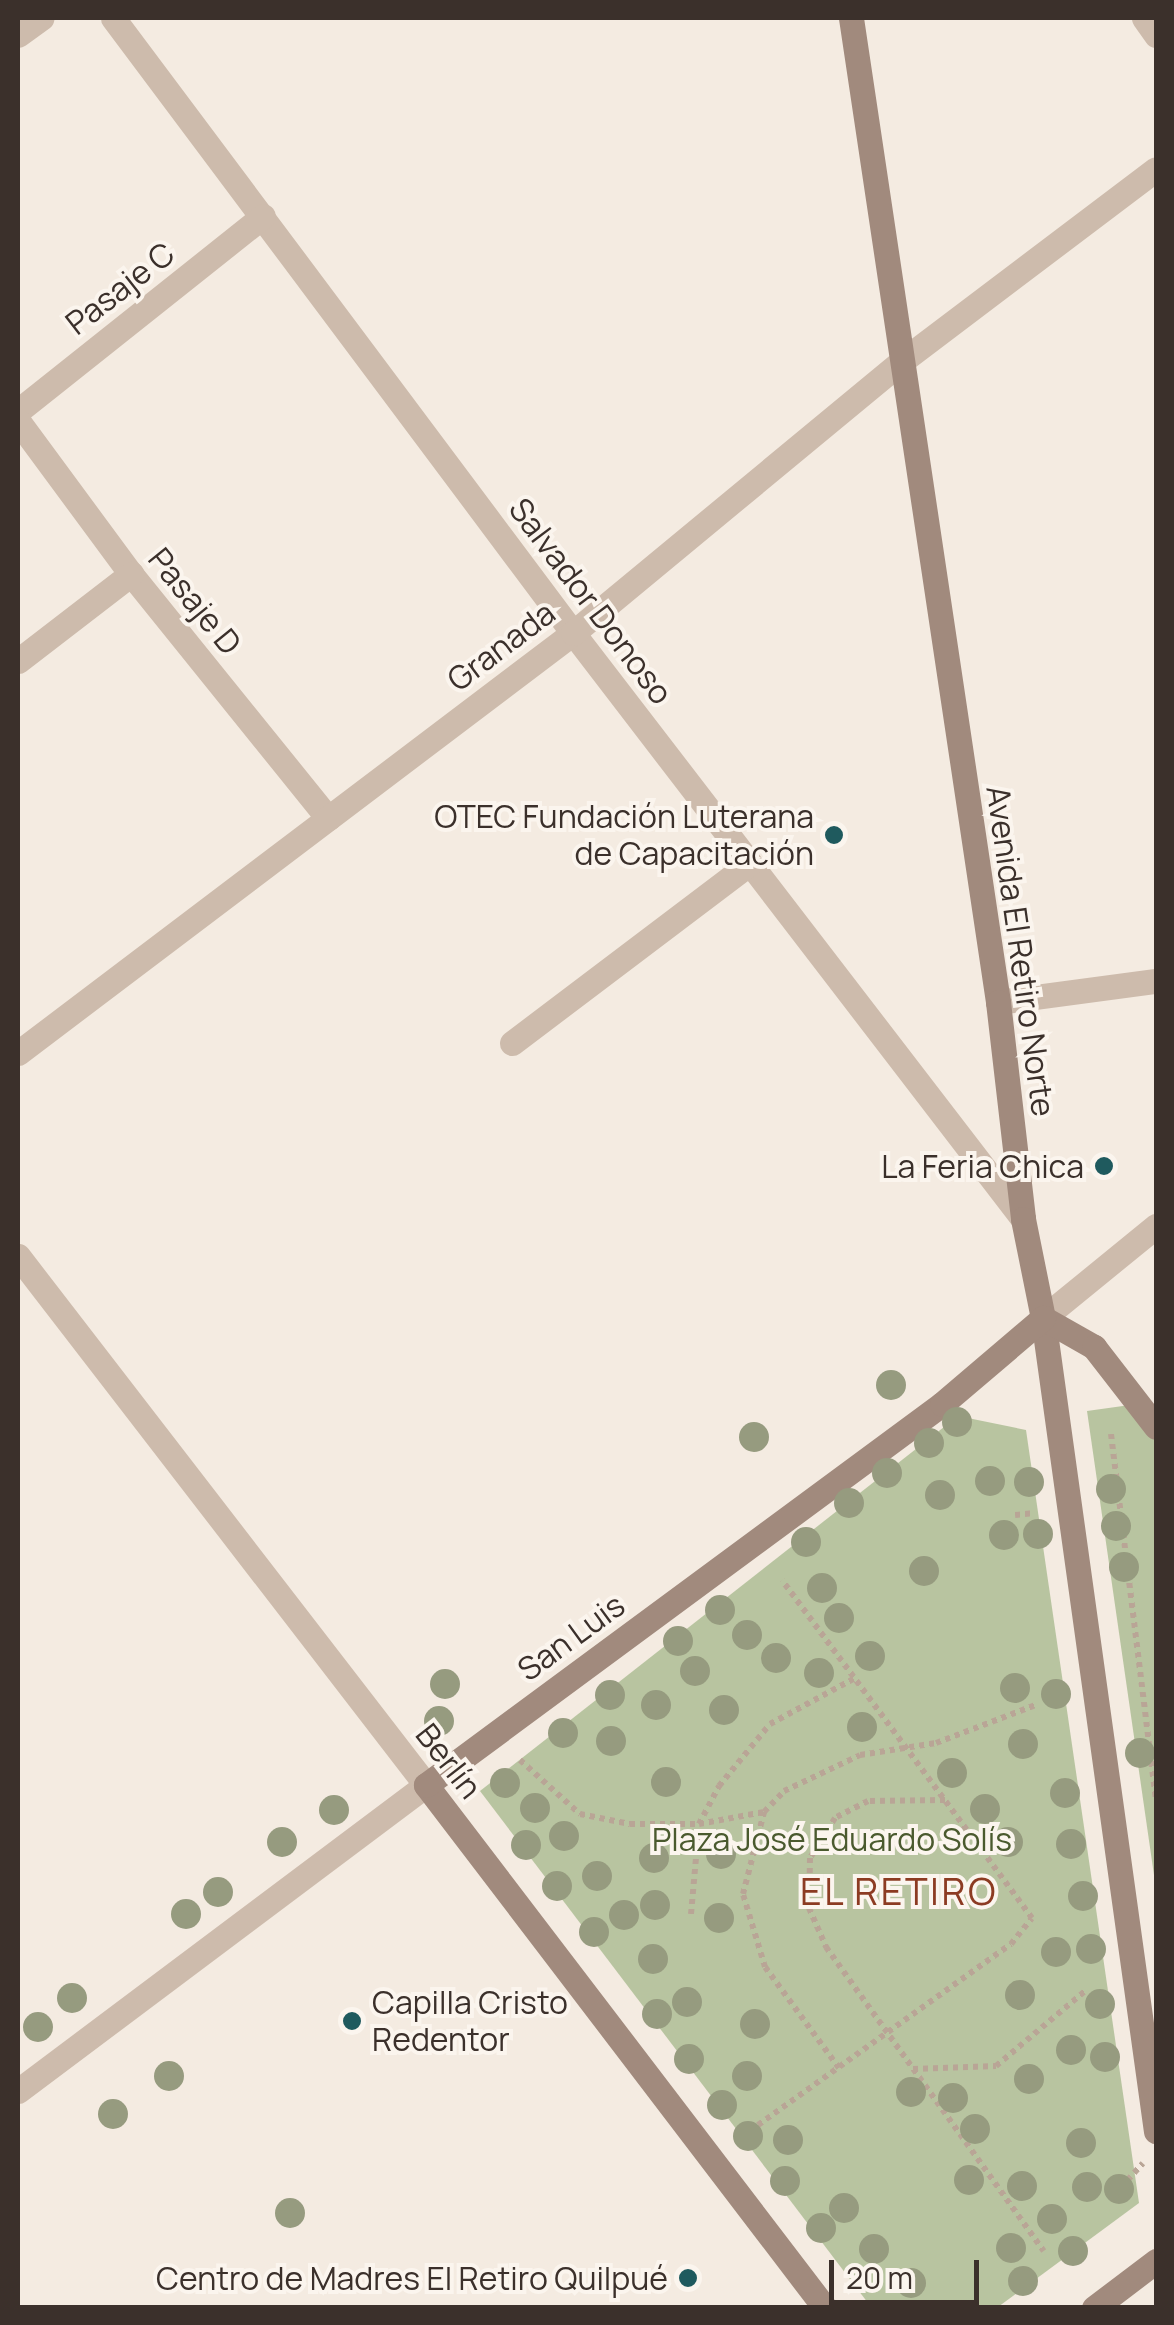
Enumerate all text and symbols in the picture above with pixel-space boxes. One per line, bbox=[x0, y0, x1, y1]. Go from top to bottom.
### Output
street label: Pasaje C bbox=[58, 234, 182, 342]
street label: Salvador Donoso bbox=[501, 491, 681, 711]
street label: Pasaje D bbox=[141, 540, 249, 662]
street label: Granada bbox=[440, 593, 562, 699]
street label: Avenida El Retiro Norte bbox=[979, 783, 1063, 1119]
place label: OTEC Fundación Luterana de Capacitación bbox=[434, 798, 814, 873]
marker: OTEC Fundación Luterana de Capacitación bbox=[823, 824, 845, 846]
place label: La Feria Chica bbox=[881, 1147, 1084, 1185]
marker: La Feria Chica bbox=[1093, 1155, 1115, 1177]
street label: San Luis bbox=[510, 1585, 632, 1689]
street label: Berlín bbox=[408, 1716, 490, 1806]
park label: Plaza José Eduardo Solís bbox=[652, 1820, 1012, 1858]
district label: EL RETIRO bbox=[799, 1868, 999, 1914]
place label: Capilla Cristo Redentor bbox=[372, 1984, 568, 2059]
marker: Capilla Cristo Redentor bbox=[341, 2010, 363, 2032]
scale bar bbox=[834, 2240, 984, 2302]
text: 20 m bbox=[846, 2257, 913, 2298]
place label: Centro de Madres El Retiro Quilpué bbox=[156, 2259, 668, 2297]
marker: Centro de Madres El Retiro Quilpué bbox=[677, 2267, 699, 2289]

